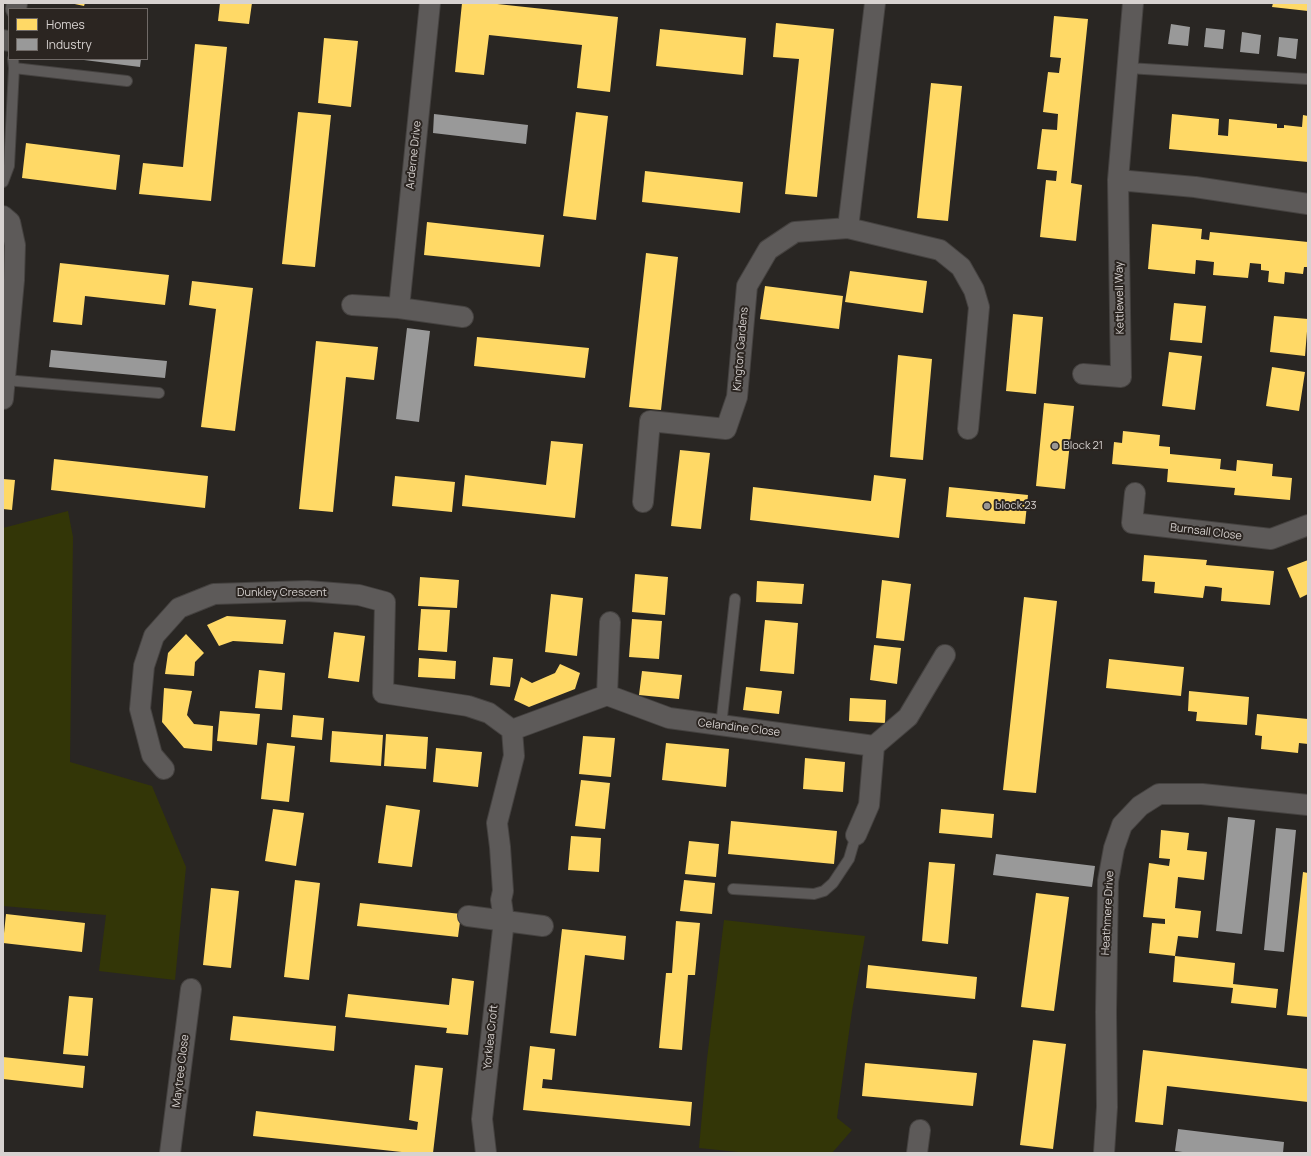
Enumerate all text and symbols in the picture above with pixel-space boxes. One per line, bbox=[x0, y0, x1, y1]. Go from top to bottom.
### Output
legend bbox=[8, 8, 148, 60]
text: Homes bbox=[46, 16, 85, 33]
text: Industry bbox=[46, 36, 92, 53]
street label: Arderne Drive bbox=[404, 120, 424, 190]
street label: Kettlewell Way bbox=[1113, 261, 1127, 335]
street label: Kington Gardens bbox=[731, 306, 751, 392]
place label: Block 21 bbox=[1063, 439, 1103, 453]
marker: Block 21 bbox=[1050, 441, 1060, 451]
place label: block 23 bbox=[995, 499, 1037, 513]
marker: block 23 bbox=[982, 501, 992, 511]
street label: Burnsall Close bbox=[1169, 521, 1243, 543]
street label: Dunkley Crescent bbox=[237, 586, 327, 600]
street label: Celandine Close bbox=[697, 716, 781, 740]
street label: Heathmere Drive bbox=[1099, 870, 1117, 956]
street label: Yorklea Croft bbox=[481, 1004, 501, 1070]
street label: Maytree Close bbox=[170, 1034, 192, 1108]

